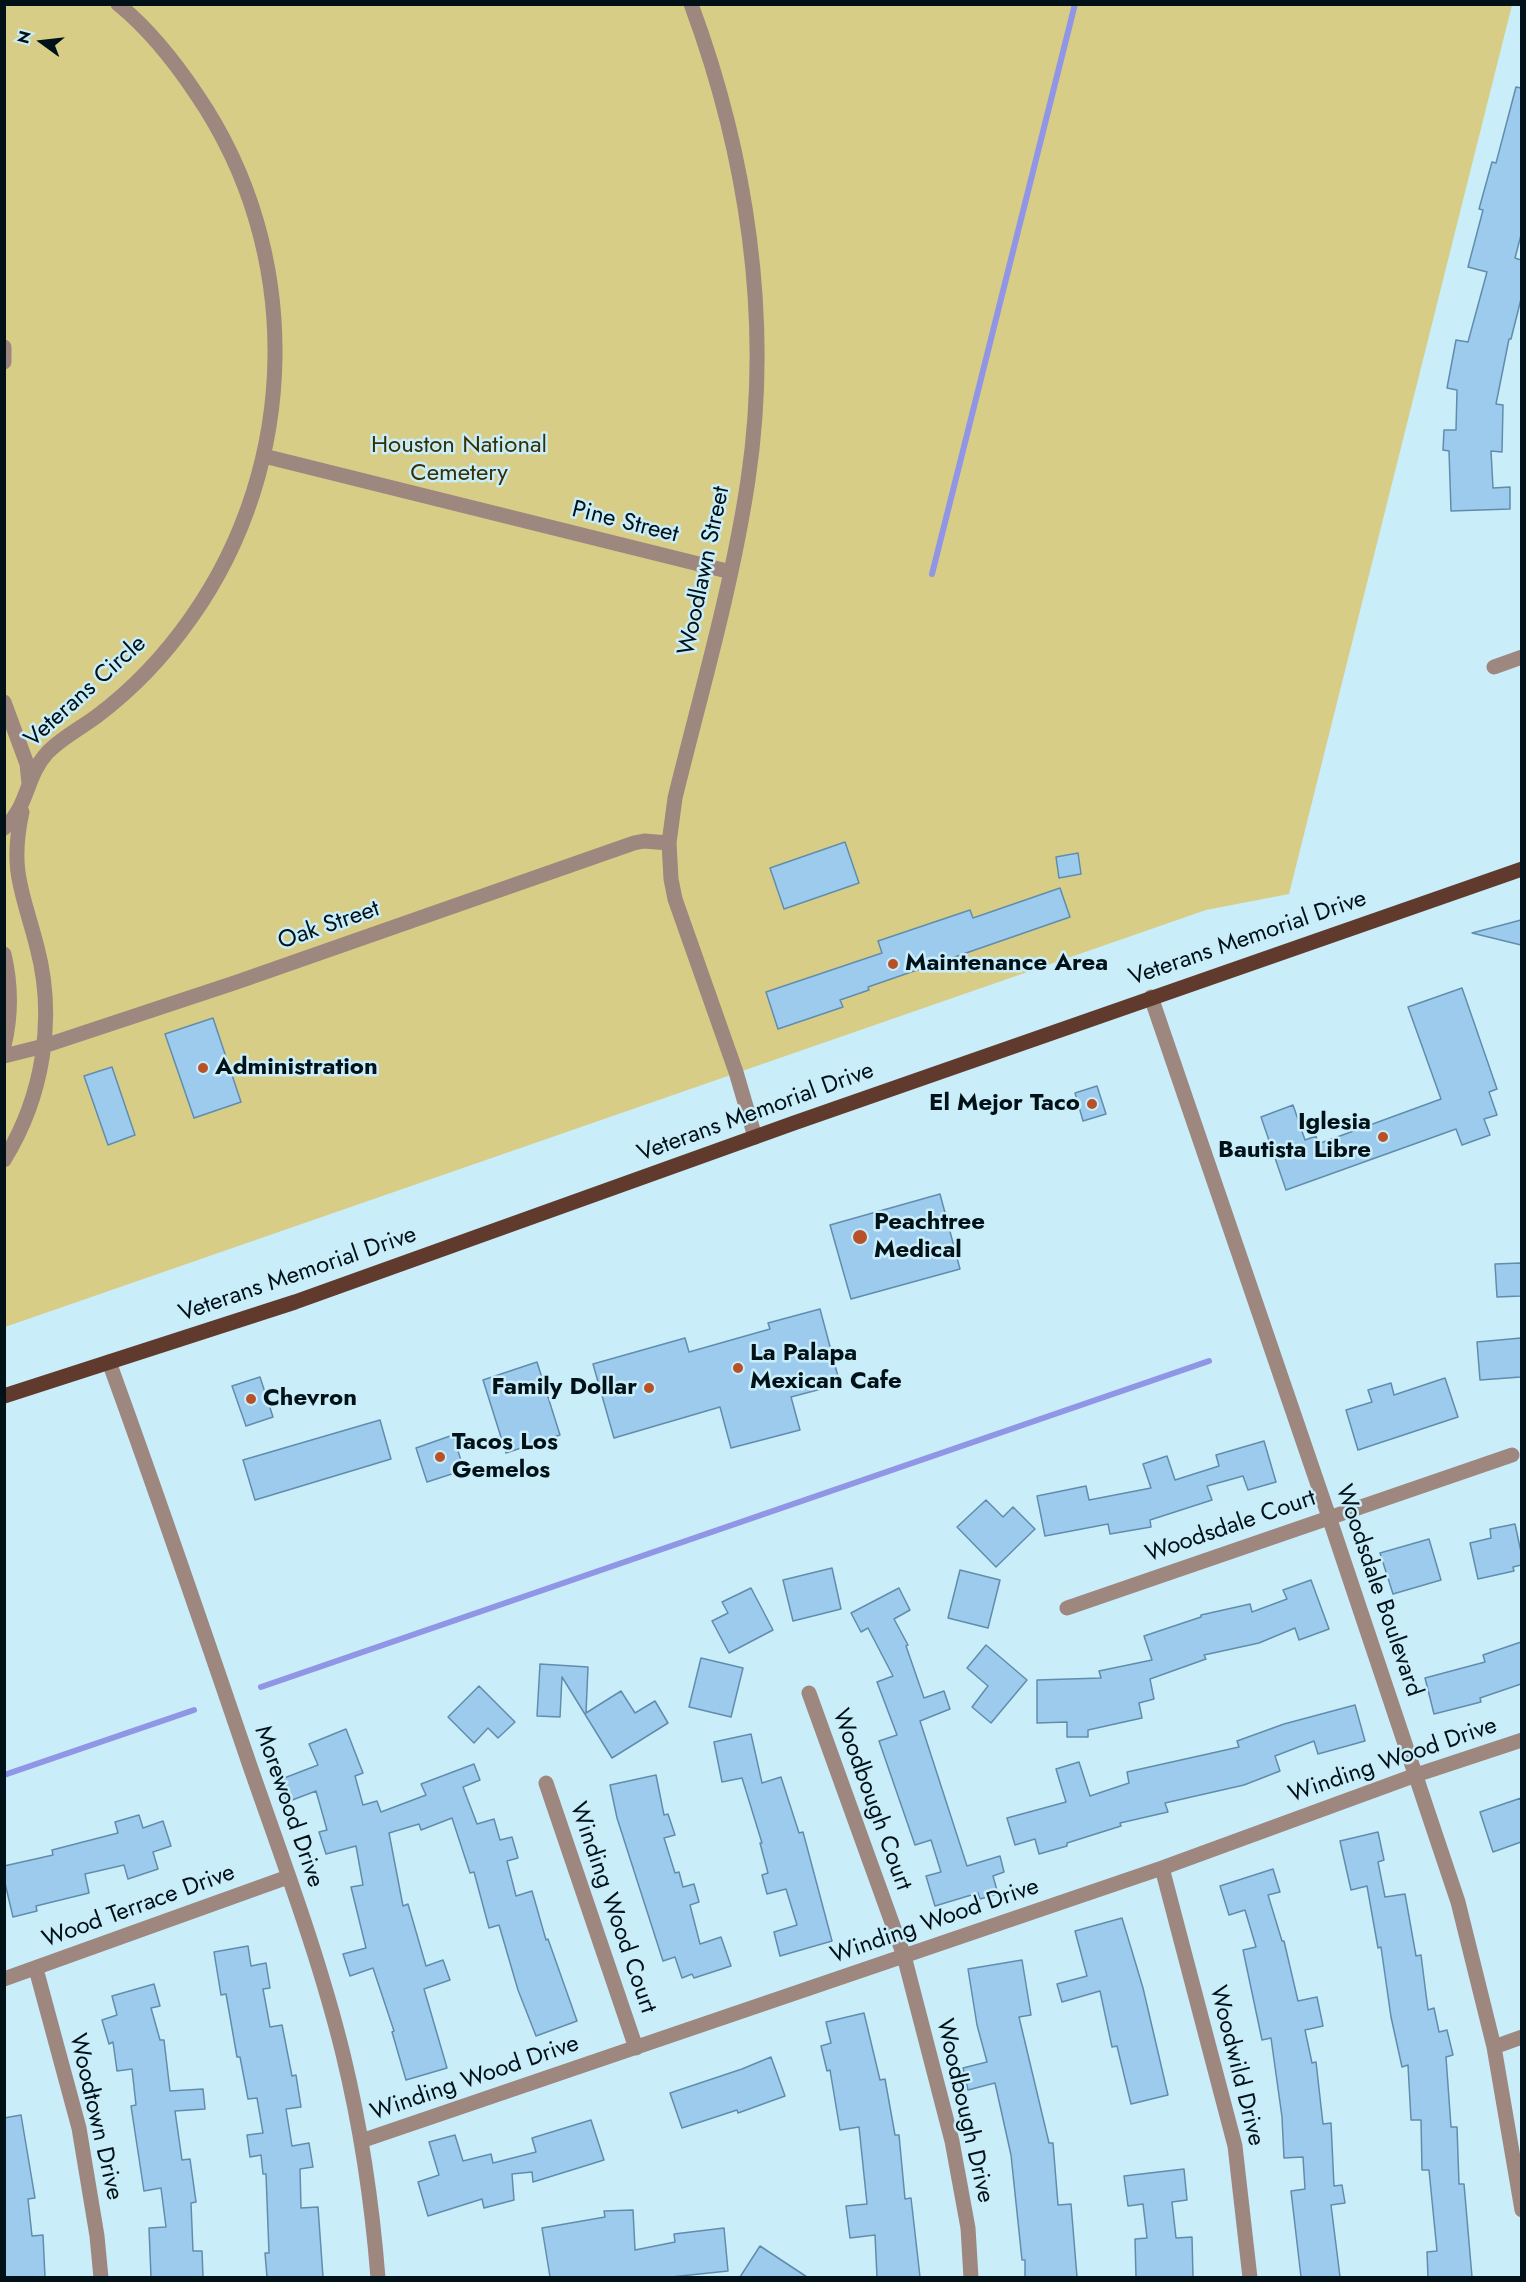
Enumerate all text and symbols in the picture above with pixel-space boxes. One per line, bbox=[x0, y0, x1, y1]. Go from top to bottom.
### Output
north arrow bbox=[12, 12, 72, 72]
text: N bbox=[11, 28, 37, 46]
park label: Houston National Cemetery bbox=[371, 432, 547, 488]
street label: Woodlawn Street bbox=[673, 484, 737, 658]
street label: Pine Street bbox=[569, 496, 681, 550]
street label: Veterans Circle bbox=[19, 630, 153, 754]
street label: Veterans Memorial Drive bbox=[1125, 885, 1371, 993]
street label: Oak Street bbox=[274, 895, 384, 957]
place label: Maintenance Area bbox=[905, 950, 1108, 978]
marker: Maintenance Area bbox=[886, 957, 900, 971]
place label: Administration bbox=[215, 1054, 378, 1082]
street label: Veterans Memorial Drive bbox=[634, 1057, 878, 1169]
marker: Administration bbox=[196, 1061, 210, 1075]
place label: El Mejor Taco bbox=[929, 1090, 1080, 1118]
marker: El Mejor Taco bbox=[1085, 1097, 1099, 1111]
place label: Iglesia Bautista Libre bbox=[1218, 1109, 1371, 1165]
marker: Iglesia Bautista Libre bbox=[1376, 1130, 1390, 1144]
place label: Peachtree Medical bbox=[874, 1209, 985, 1265]
street label: Veterans Memorial Drive bbox=[175, 1221, 421, 1329]
marker: Peachtree Medical bbox=[851, 1228, 869, 1246]
place label: La Palapa Mexican Cafe bbox=[750, 1340, 902, 1396]
marker: La Palapa Mexican Cafe bbox=[731, 1361, 745, 1375]
place label: Family Dollar bbox=[492, 1374, 637, 1402]
marker: Family Dollar bbox=[642, 1381, 656, 1395]
place label: Chevron bbox=[263, 1385, 357, 1413]
marker: Chevron bbox=[244, 1392, 258, 1406]
place label: Tacos Los Gemelos bbox=[452, 1429, 558, 1485]
marker: Tacos Los Gemelos bbox=[433, 1450, 447, 1464]
street label: Woodsdale Boulevard bbox=[1328, 1481, 1428, 1701]
street label: Woodsdale Court bbox=[1142, 1484, 1320, 1570]
street label: Woodbough Court bbox=[825, 1705, 917, 1895]
street label: Winding Wood Drive bbox=[1285, 1712, 1501, 1810]
street label: Morewood Drive bbox=[247, 1723, 329, 1891]
street label: Winding Wood Court bbox=[562, 1799, 662, 2017]
street label: Wood Terrace Drive bbox=[39, 1859, 239, 1955]
street label: Winding Wood Drive bbox=[827, 1873, 1043, 1971]
street label: Woodwild Drive bbox=[1202, 1983, 1270, 2149]
street label: Woodbough Drive bbox=[929, 2016, 999, 2206]
street label: Winding Wood Drive bbox=[367, 2030, 583, 2128]
street label: Woodtown Drive bbox=[62, 2031, 128, 2203]

